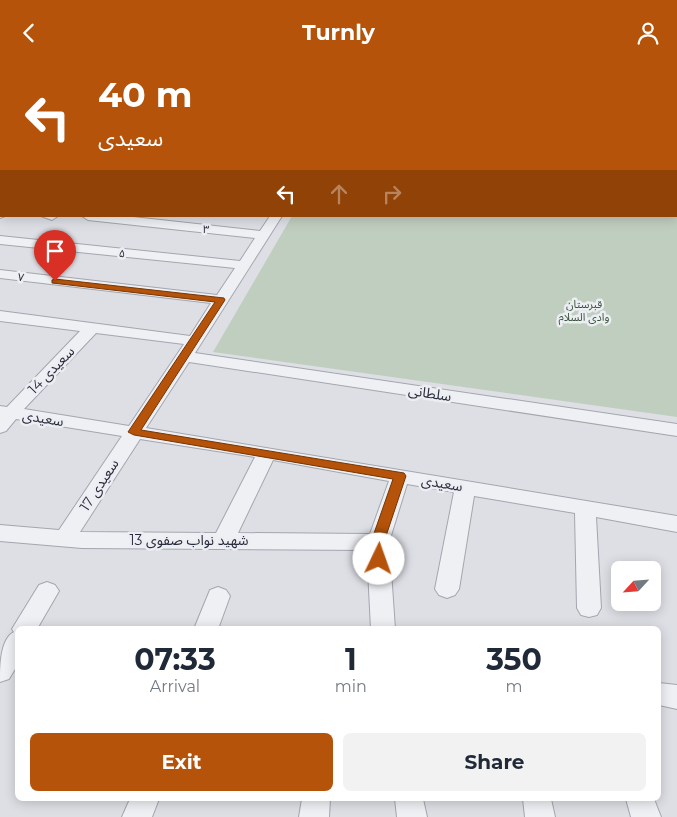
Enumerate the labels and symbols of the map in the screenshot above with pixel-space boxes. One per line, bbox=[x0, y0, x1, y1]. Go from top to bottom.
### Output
street label: ۳ bbox=[202, 222, 210, 236]
pin bbox=[34, 230, 76, 281]
street label: ۵ bbox=[118, 246, 126, 260]
street label: ۷ bbox=[17, 270, 26, 284]
park label: قبرستان وادی السلام bbox=[559, 297, 609, 325]
street label: سعیدی 14 bbox=[24, 342, 78, 398]
street label: سلطانی bbox=[407, 381, 453, 405]
street label: سعیدی bbox=[21, 406, 65, 430]
street label: سعیدی 17 bbox=[76, 456, 123, 514]
street label: سعیدی bbox=[420, 471, 464, 495]
street label: شهید نواب صفوی 13 bbox=[129, 531, 249, 549]
position arrow bbox=[352, 532, 404, 584]
north arrow bbox=[611, 561, 661, 611]

